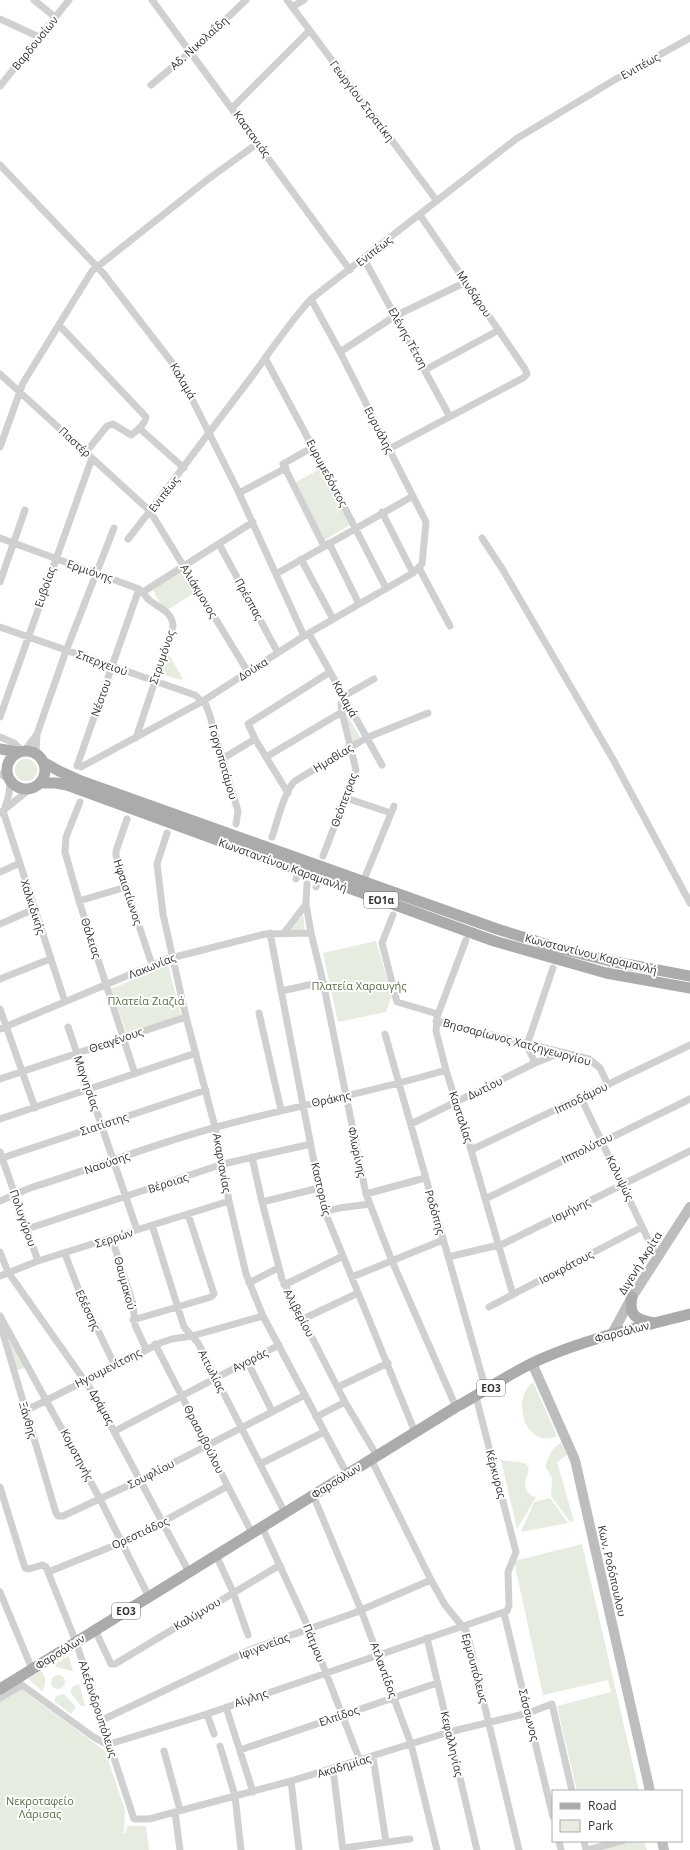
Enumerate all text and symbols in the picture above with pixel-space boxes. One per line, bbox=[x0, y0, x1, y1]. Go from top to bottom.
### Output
street label: Αδ. Νικολαΐδη bbox=[166, 12, 231, 73]
street label: Βαρδουσίων bbox=[8, 13, 61, 73]
street label: Ενιπέως bbox=[618, 49, 662, 82]
street label: Γεωργίου Στρατίκη bbox=[327, 57, 398, 144]
street label: Καστανιάς bbox=[231, 108, 274, 160]
street label: Ενιπέως bbox=[353, 232, 395, 269]
street label: Μινδάρου bbox=[453, 268, 496, 320]
street label: Ελένης Τέτση bbox=[385, 304, 432, 371]
street label: Καλαμά bbox=[167, 360, 200, 402]
street label: Ευρυάλης bbox=[361, 404, 398, 456]
street label: Παστέρ bbox=[56, 423, 95, 460]
street label: Ευρυμεδόντος bbox=[303, 436, 352, 509]
street label: Ενιπέως bbox=[145, 473, 182, 515]
street label: Ερμιόνης bbox=[65, 556, 115, 585]
street label: Αλιάκμονος bbox=[177, 561, 221, 620]
street label: Ευβοίας bbox=[31, 564, 58, 609]
street label: Πρέσπας bbox=[232, 575, 267, 622]
street label: Στρυμόνος bbox=[145, 628, 178, 686]
street label: Σπερχειού bbox=[74, 646, 130, 679]
street label: Δούκα bbox=[235, 654, 271, 683]
street label: Νέστου bbox=[87, 677, 114, 719]
street label: Καλαμά bbox=[329, 678, 362, 720]
street label: Γοργοποτάμου bbox=[206, 723, 241, 801]
street label: Ημαθίας bbox=[310, 740, 355, 775]
street label: Θεόπετρας bbox=[327, 771, 360, 829]
street label: Κωνσταντίνου Καραμανλή bbox=[217, 834, 350, 895]
street label: Ηφαιστίωνος bbox=[111, 857, 146, 927]
street label: Χαλκιδικής bbox=[18, 878, 49, 936]
road number: ΕΟ1α bbox=[364, 892, 398, 908]
street label: Θάλειας bbox=[78, 915, 105, 960]
street label: Κωνσταντίνου Καραμανλή bbox=[523, 930, 659, 977]
street label: Λακωνίας bbox=[126, 949, 178, 982]
park label: Πλατεία Χαραυγής bbox=[311, 978, 407, 993]
park label: Πλατεία Ζιαζιά bbox=[108, 993, 185, 1008]
street label: Βησσαρίωνος Χατζηγεωργίου bbox=[441, 1015, 593, 1069]
street label: Θεαγένους bbox=[87, 1023, 145, 1056]
street label: Μαγνησίας bbox=[71, 1053, 104, 1112]
street label: Δωτίου bbox=[465, 1073, 505, 1102]
street label: Ιπποδάμου bbox=[552, 1078, 610, 1117]
street label: Θράκης bbox=[310, 1087, 352, 1110]
street label: Κασταλίας bbox=[446, 1089, 477, 1145]
street label: Σιατίστης bbox=[78, 1109, 130, 1138]
street label: Φλωρίνης bbox=[345, 1125, 370, 1179]
street label: Ιππολύτου bbox=[559, 1129, 615, 1166]
street label: Ακαρνανίας bbox=[210, 1132, 235, 1194]
street label: Ναούσης bbox=[82, 1148, 132, 1177]
street label: Καλυψώς bbox=[603, 1153, 638, 1203]
street label: Καστοριάς bbox=[308, 1161, 335, 1217]
street label: Βέροιας bbox=[146, 1169, 190, 1196]
street label: Πολυγύρου bbox=[7, 1187, 40, 1249]
street label: Ροδόπης bbox=[422, 1188, 449, 1236]
street label: Ισμήνης bbox=[549, 1194, 593, 1225]
street label: Σερρών bbox=[93, 1224, 135, 1251]
street label: Διγενή Ακρίτα bbox=[614, 1228, 665, 1297]
street label: Ισοκράτους bbox=[536, 1246, 595, 1287]
street label: Θαυμακού bbox=[111, 1255, 140, 1311]
street label: Αλιβερίου bbox=[281, 1286, 318, 1340]
street label: Εδέσσης bbox=[72, 1287, 104, 1333]
street label: Φαρσάλων bbox=[593, 1317, 651, 1346]
street label: Ηγουμενίτσης bbox=[72, 1344, 144, 1391]
street label: Αγοράς bbox=[230, 1344, 270, 1375]
street label: Αιτωλίας bbox=[195, 1347, 230, 1395]
road number: ΕΟ3 bbox=[477, 1380, 505, 1396]
street label: Δράμας bbox=[87, 1386, 118, 1427]
street label: Ξάνθης bbox=[16, 1400, 41, 1440]
street label: Θρασυβούλου bbox=[181, 1402, 228, 1476]
street label: Κομοτηνής bbox=[58, 1426, 97, 1483]
street label: Κέρκυρας bbox=[483, 1448, 510, 1500]
street label: Σουφλίου bbox=[125, 1455, 177, 1492]
street label: Φαρσάλων bbox=[308, 1459, 363, 1502]
street label: Ορεστιάδος bbox=[109, 1513, 171, 1552]
street label: Κων. Ροδόπουλου bbox=[595, 1524, 630, 1618]
street label: Καλύμνου bbox=[171, 1594, 223, 1633]
road number: ΕΟ3 bbox=[112, 1603, 140, 1619]
street label: Πάτμου bbox=[300, 1621, 329, 1664]
street label: Ιφιγενείας bbox=[237, 1629, 291, 1662]
street label: Φαρσάλων bbox=[32, 1630, 87, 1673]
street label: Ερμουπόλεως bbox=[459, 1631, 492, 1704]
street label: Ατλαντίδος bbox=[367, 1640, 401, 1700]
street label: Αλεξανδρουπόλεως bbox=[76, 1658, 121, 1759]
street label: Αίγλης bbox=[232, 1685, 269, 1710]
street label: Σάσσωνος bbox=[516, 1687, 543, 1742]
street label: Ελπίδος bbox=[317, 1702, 361, 1729]
street label: Κεφαλληνίας bbox=[438, 1710, 467, 1778]
street label: Ακαδημίας bbox=[315, 1750, 373, 1781]
legend bbox=[552, 1790, 682, 1842]
park label: Νεκροταφείο Λάρισας bbox=[6, 1793, 74, 1821]
text: Road bbox=[588, 1797, 617, 1814]
text: Park bbox=[588, 1817, 614, 1834]

